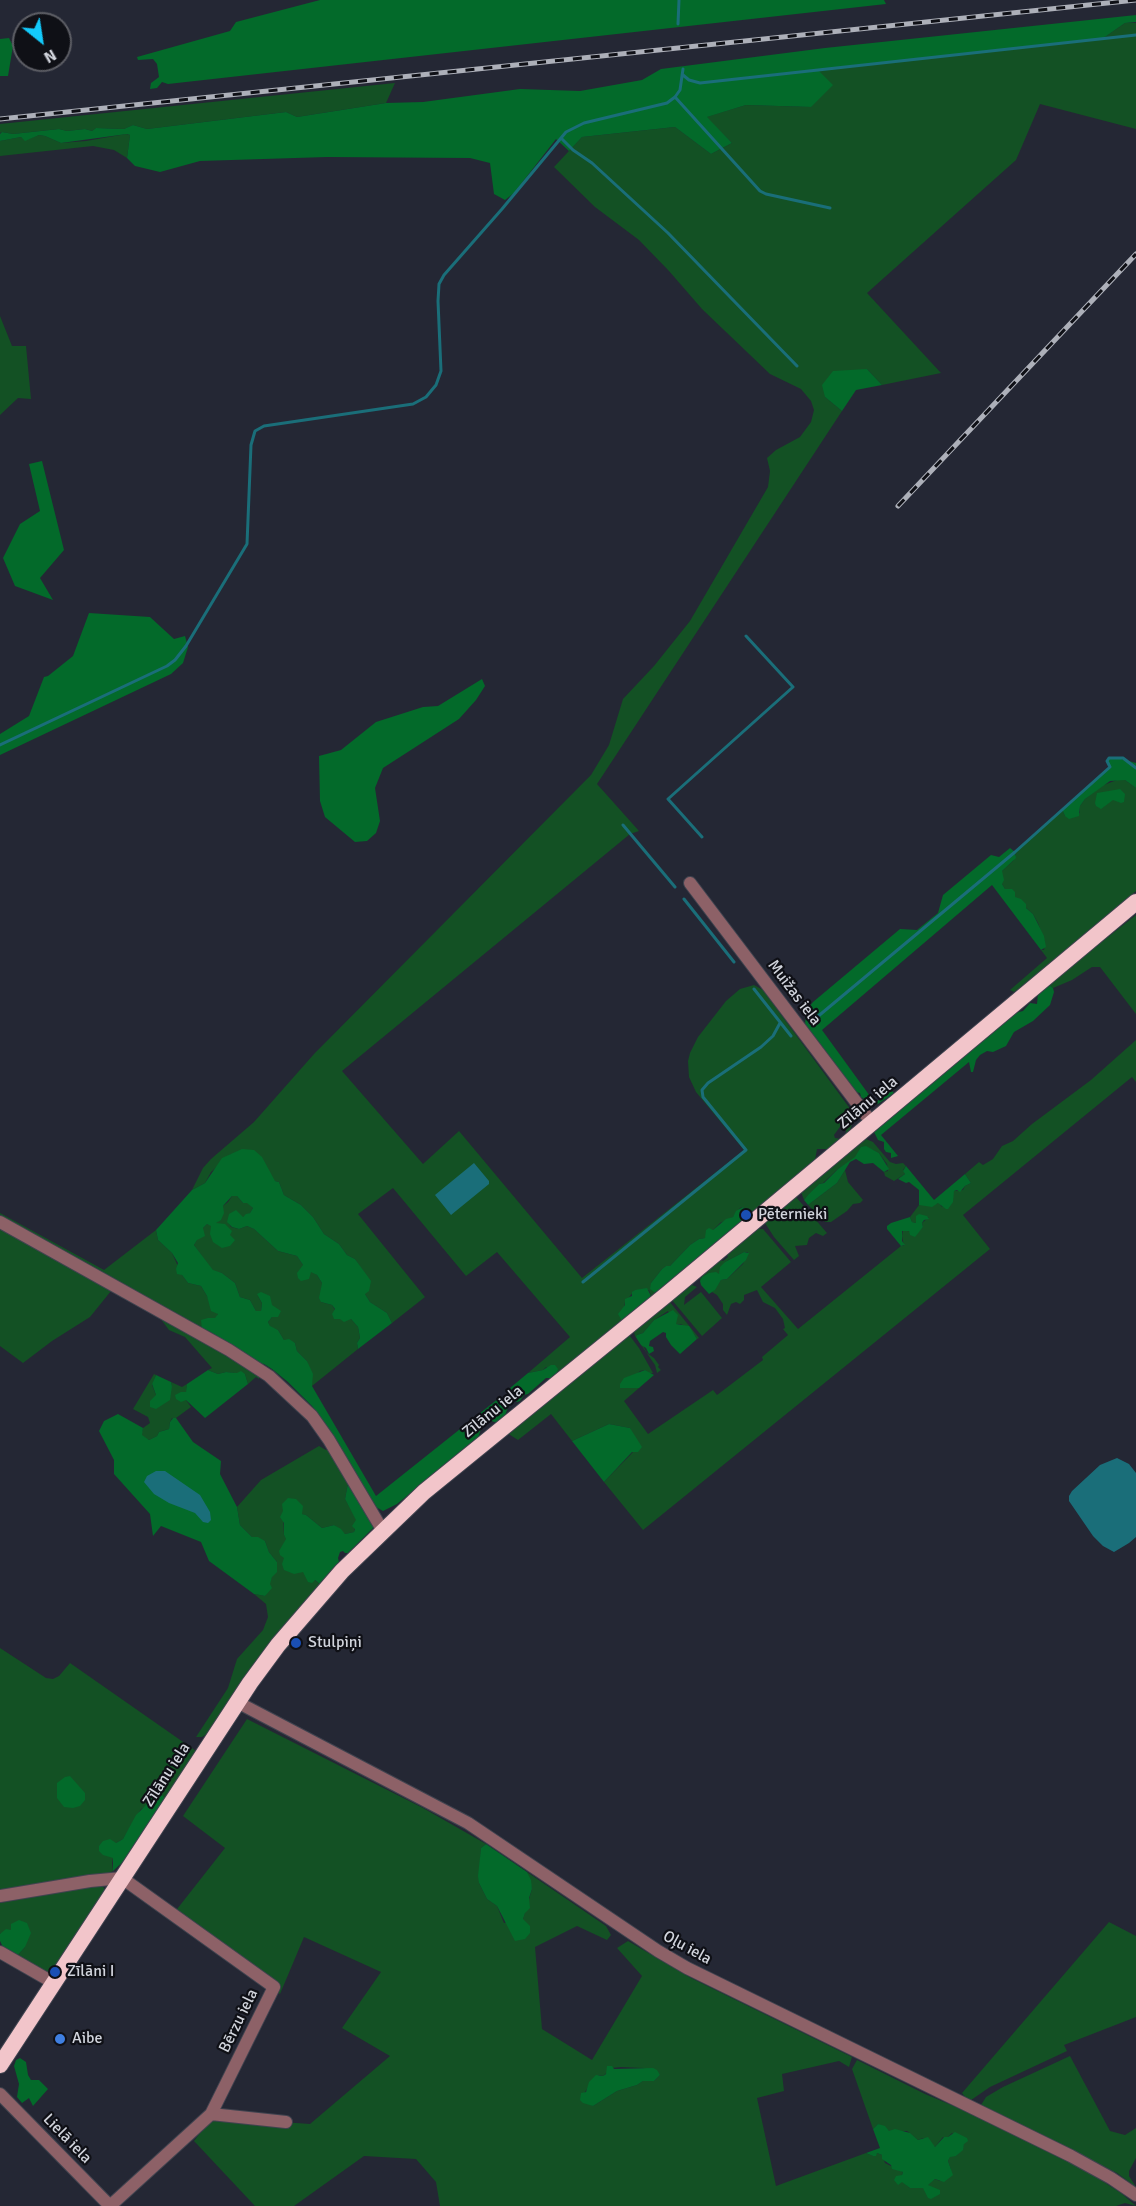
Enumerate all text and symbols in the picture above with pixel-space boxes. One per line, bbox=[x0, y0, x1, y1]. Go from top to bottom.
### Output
north arrow bbox=[12, 12, 72, 72]
text: N bbox=[40, 44, 60, 67]
street label: Muižas iela bbox=[763, 957, 825, 1029]
street label: Zīlānu iela bbox=[834, 1072, 902, 1134]
place label: Pēternieki bbox=[758, 1205, 827, 1225]
marker: Pēternieki bbox=[739, 1208, 753, 1222]
street label: Zīlānu iela bbox=[459, 1382, 527, 1442]
place label: Stulpiņi bbox=[308, 1633, 362, 1653]
marker: Stulpiņi bbox=[289, 1636, 303, 1650]
street label: Zīlānu iela bbox=[139, 1739, 195, 1811]
street label: Oļu iela bbox=[659, 1927, 715, 1969]
place label: Zīlāni I bbox=[67, 1962, 114, 1982]
marker: Zīlāni I bbox=[48, 1965, 62, 1979]
street label: Bērzu iela bbox=[215, 1986, 263, 2056]
place label: Aibe bbox=[72, 2029, 103, 2049]
marker: Aibe bbox=[53, 2032, 67, 2046]
street label: Lielā iela bbox=[39, 2110, 95, 2168]

